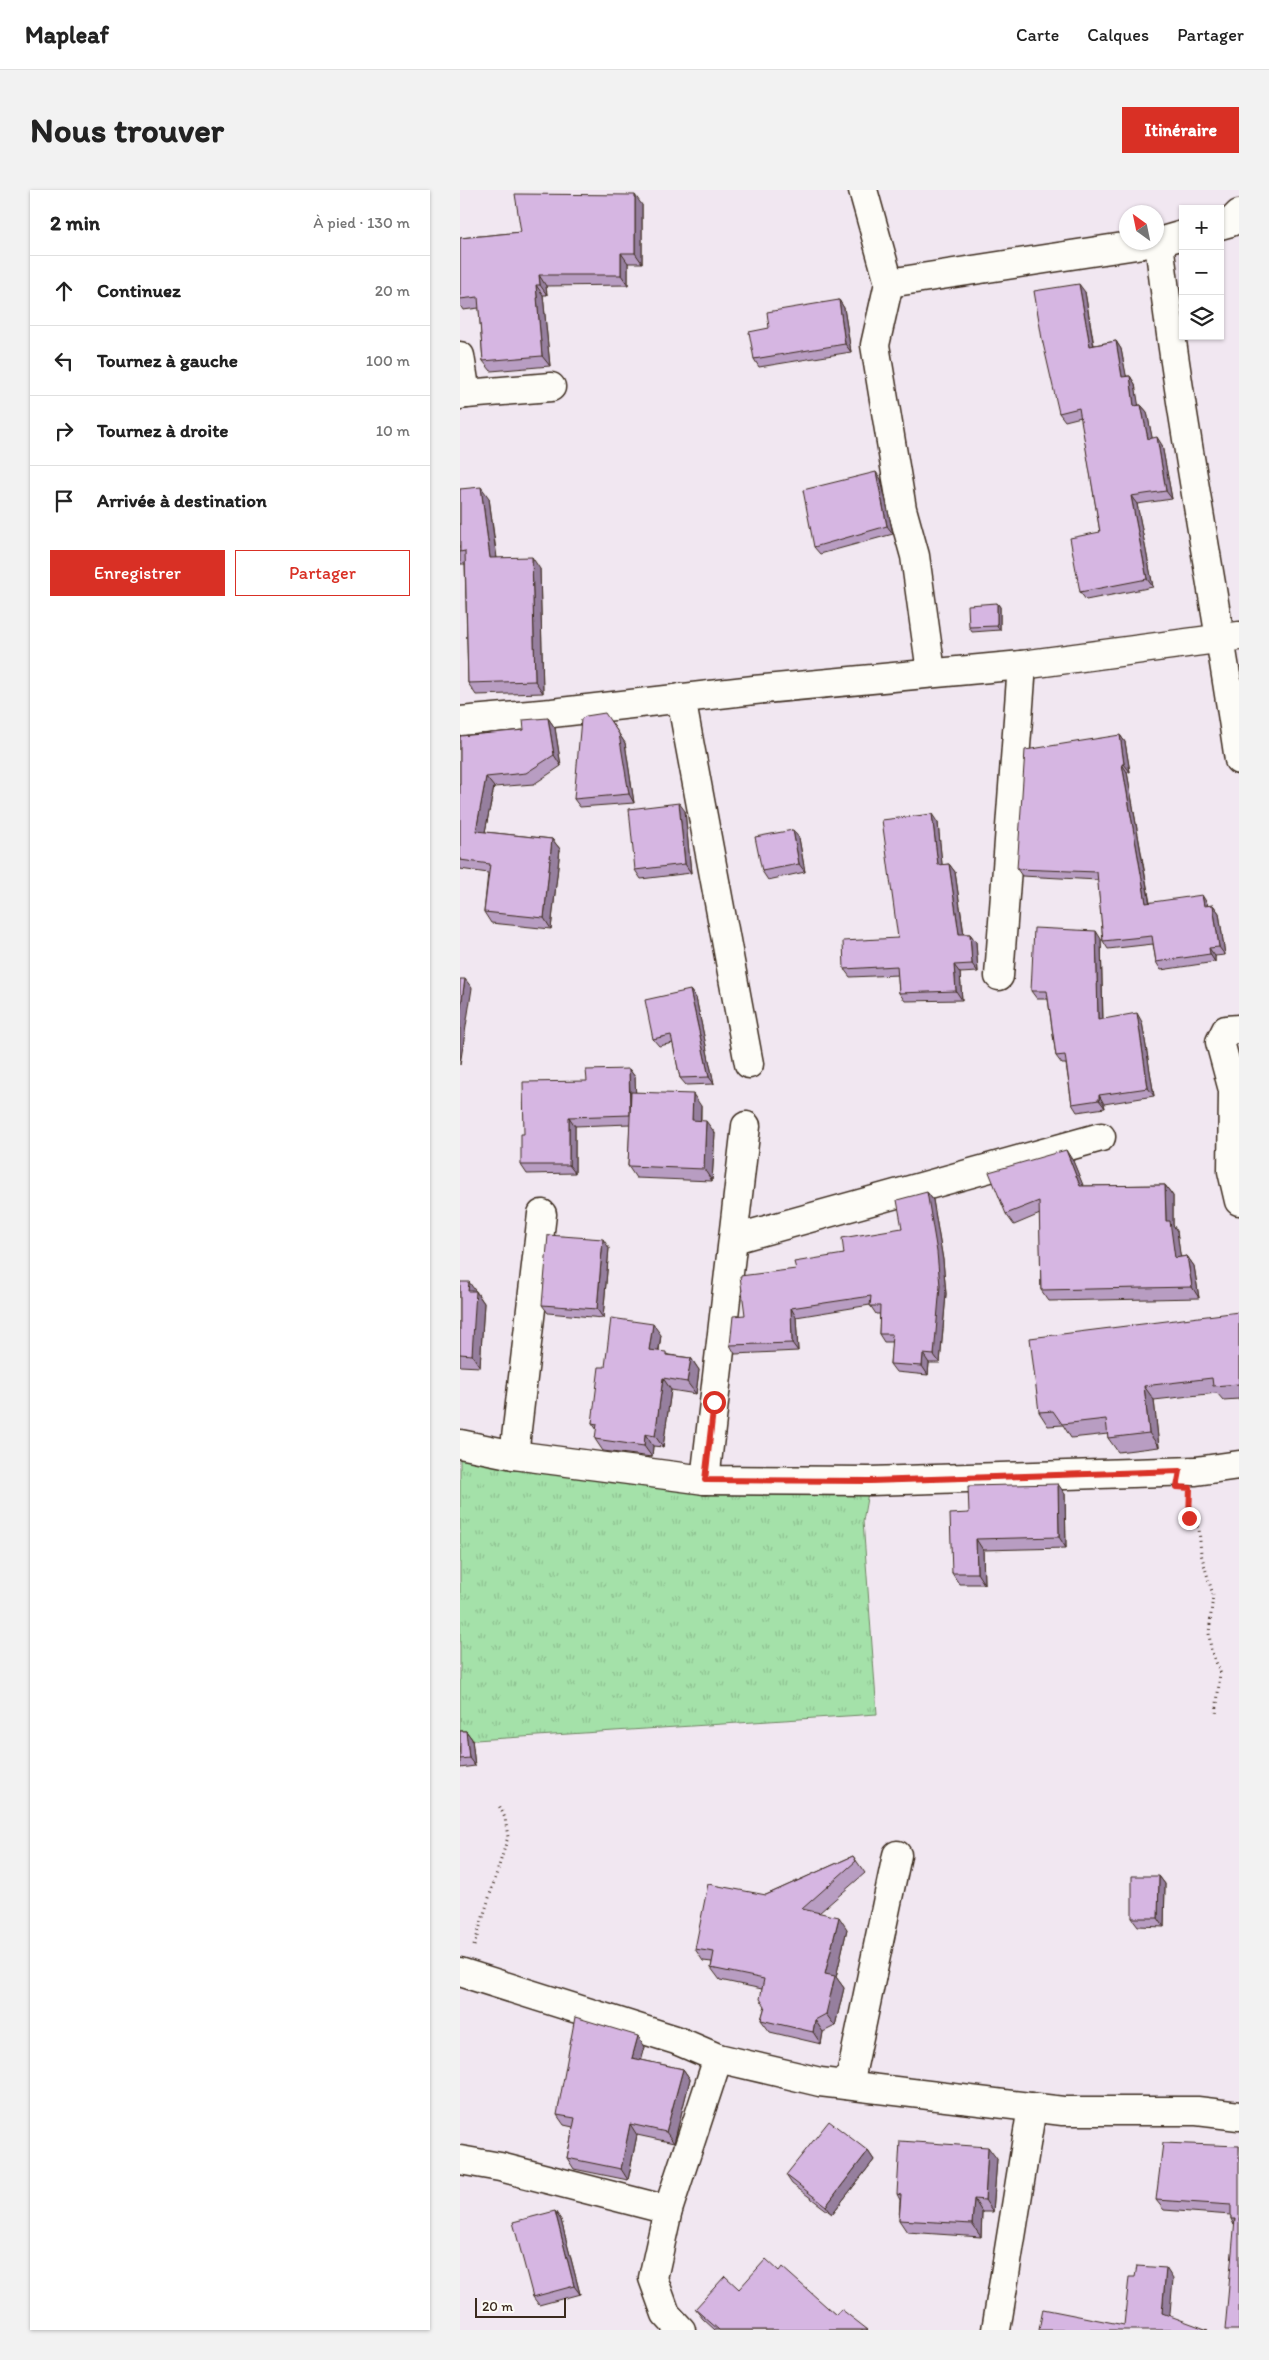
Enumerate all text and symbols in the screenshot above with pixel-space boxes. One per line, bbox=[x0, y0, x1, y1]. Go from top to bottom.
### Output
text: Mapleaf bbox=[25, 20, 109, 49]
text: Carte bbox=[1016, 24, 1059, 46]
text: Calques bbox=[1087, 24, 1149, 46]
text: Partager bbox=[1177, 24, 1244, 46]
button: Itinéraire bbox=[1122, 107, 1239, 153]
text: Nous trouver bbox=[30, 109, 224, 151]
north arrow bbox=[1119, 205, 1164, 250]
map controls bbox=[1179, 205, 1224, 340]
button: + bbox=[1179, 205, 1224, 250]
text: 2 min bbox=[50, 210, 100, 235]
text: À pied · 130 m bbox=[313, 213, 410, 232]
button: − bbox=[1179, 250, 1224, 295]
icon: ahead bbox=[50, 277, 78, 305]
text: Continuez bbox=[97, 279, 181, 302]
text: 20 m bbox=[375, 281, 410, 300]
button: layers bbox=[1179, 295, 1224, 340]
icon: left bbox=[50, 347, 78, 375]
text: Tournez à gauche bbox=[97, 349, 238, 372]
text: 100 m bbox=[366, 351, 410, 370]
icon: right bbox=[50, 417, 78, 445]
text: Tournez à droite bbox=[97, 419, 229, 442]
text: 10 m bbox=[376, 421, 410, 440]
icon: arrive bbox=[50, 487, 78, 515]
text: Arrivée à destination bbox=[97, 489, 267, 512]
button: Enregistrer bbox=[50, 550, 225, 596]
button: Partager bbox=[235, 550, 410, 596]
route start bbox=[703, 1391, 726, 1414]
route end bbox=[1178, 1507, 1201, 1530]
scale bar bbox=[475, 2295, 566, 2318]
text: 20 m bbox=[482, 2298, 513, 2315]

